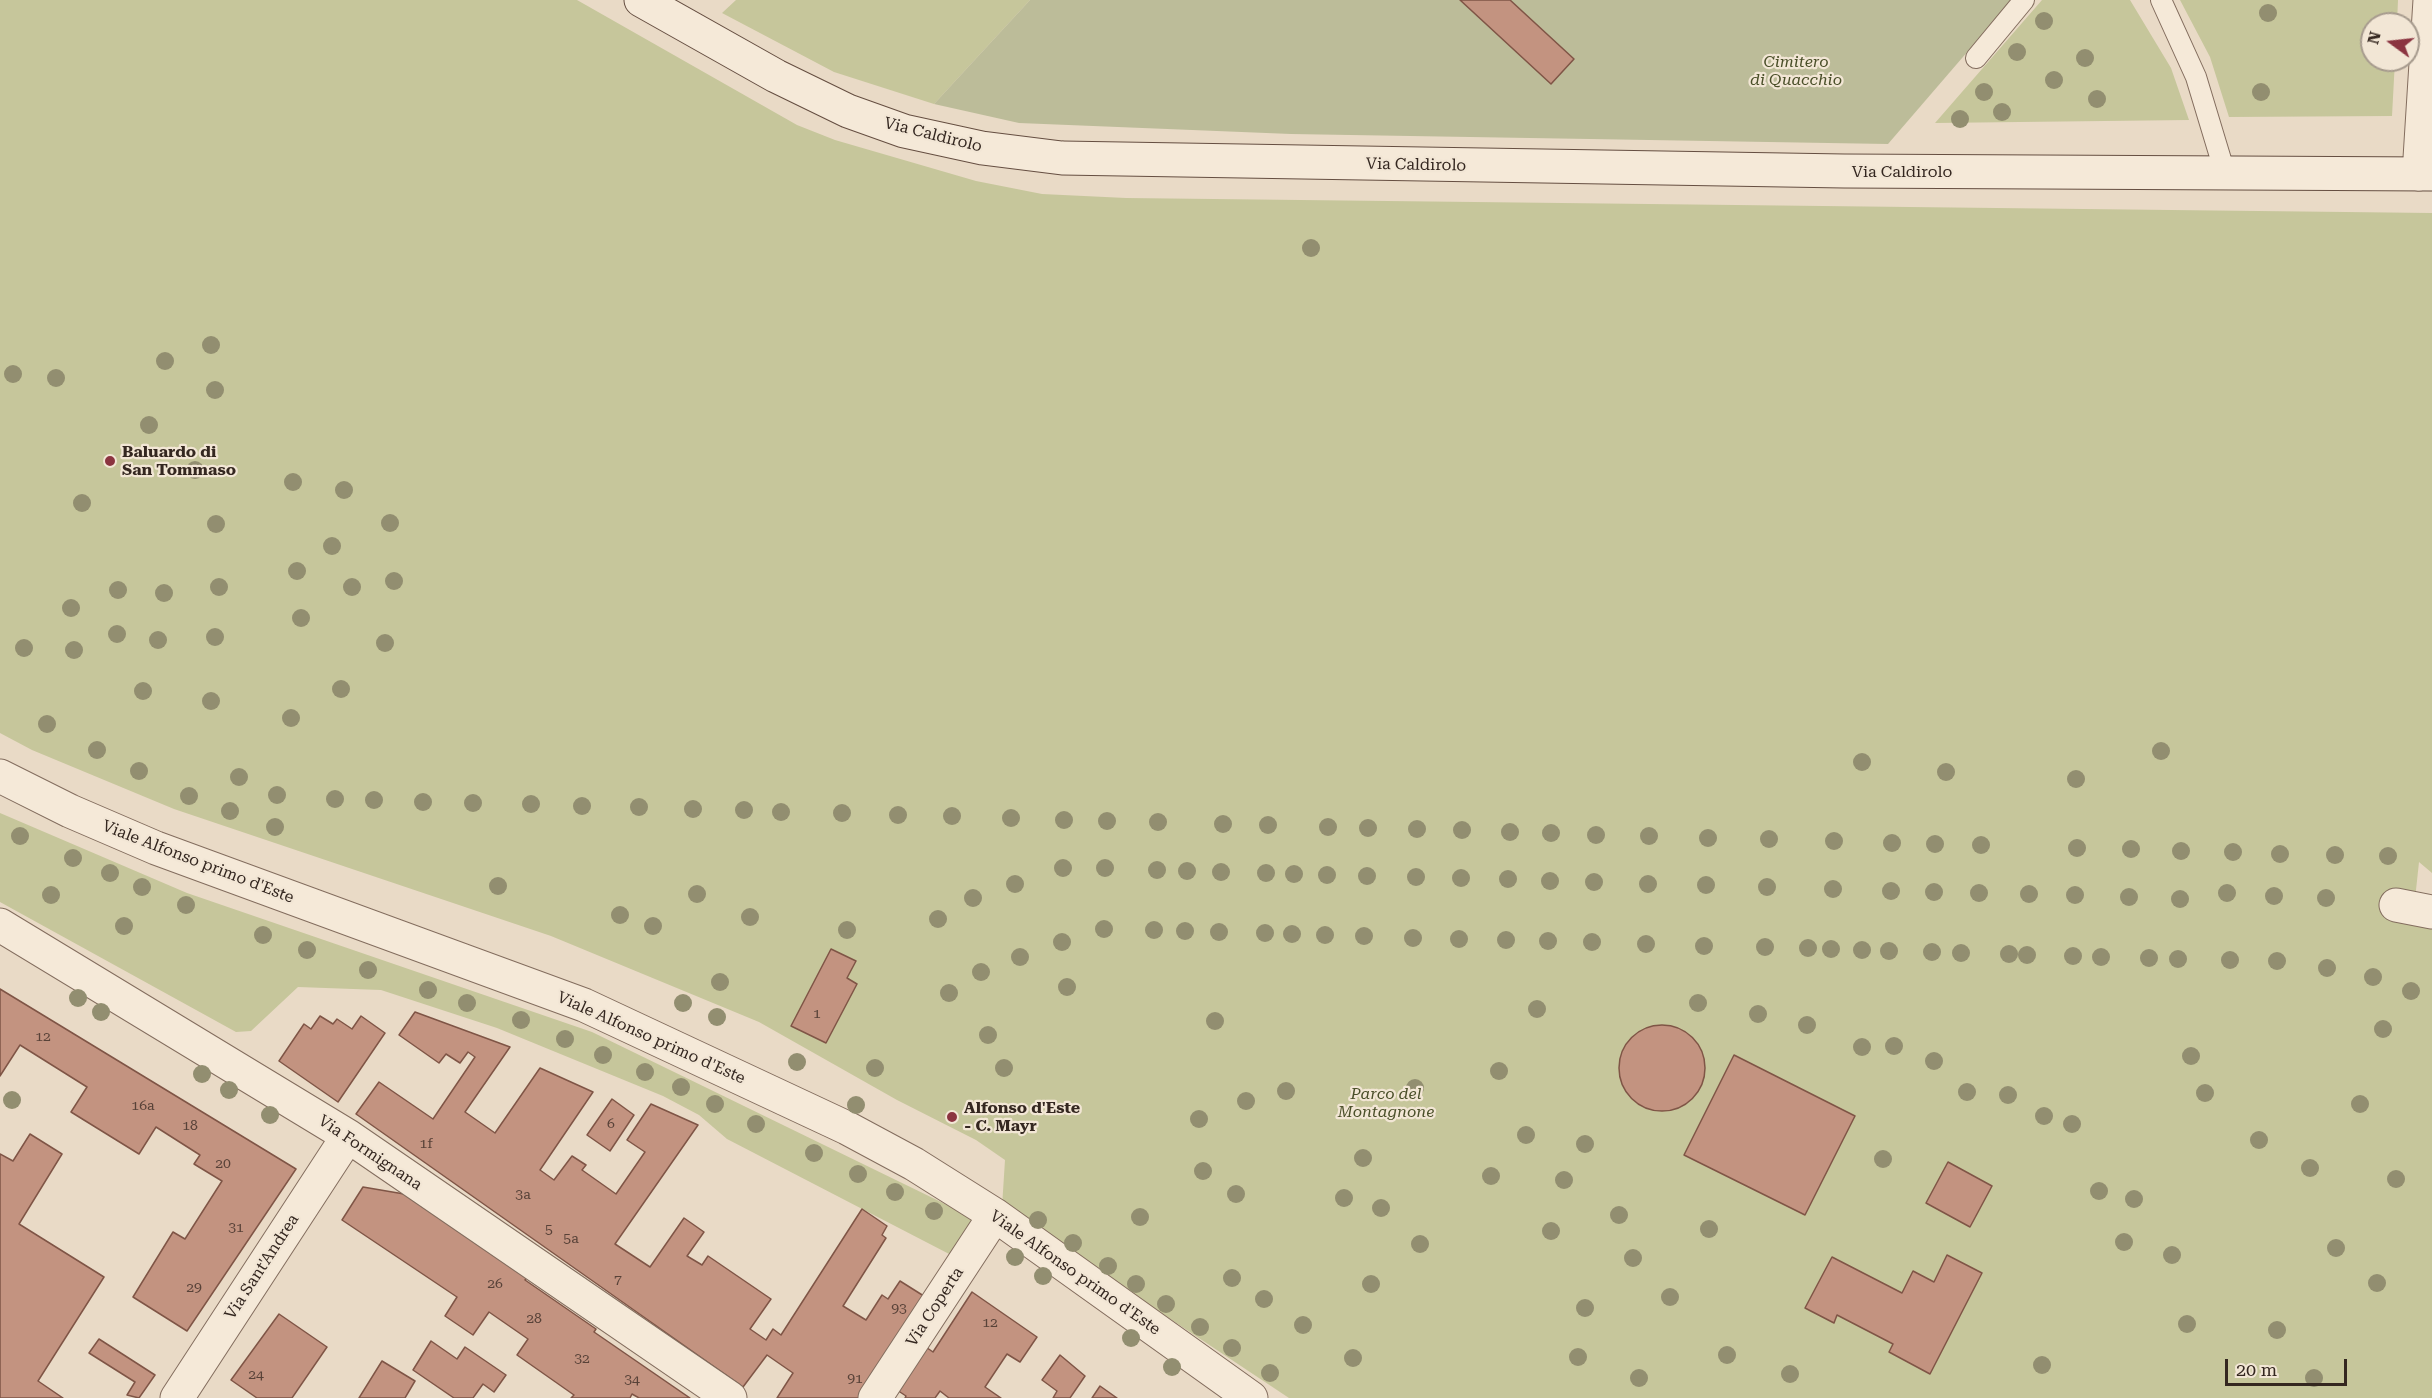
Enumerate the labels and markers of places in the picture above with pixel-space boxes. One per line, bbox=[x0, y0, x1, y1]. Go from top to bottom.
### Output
place label: Baluardo di San Tommaso bbox=[122, 442, 236, 480]
marker: Baluardo di San Tommaso bbox=[103, 454, 117, 468]
place label: Alfonso d'Este - C. Mayr bbox=[964, 1098, 1080, 1136]
marker: Alfonso d'Este - C. Mayr bbox=[945, 1110, 959, 1124]

